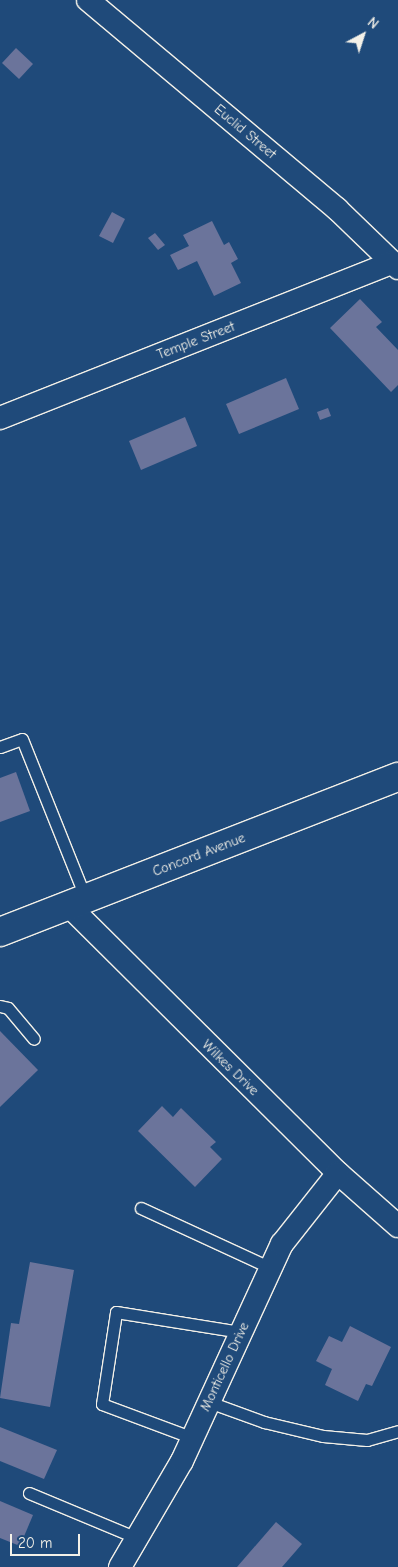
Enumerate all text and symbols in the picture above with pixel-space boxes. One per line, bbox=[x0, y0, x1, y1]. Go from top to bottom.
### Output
north arrow bbox=[338, 10, 388, 60]
text: N bbox=[364, 14, 382, 33]
street label: Euclid Street bbox=[211, 101, 279, 163]
street label: Temple Street bbox=[155, 318, 237, 364]
street label: Concord Avenue bbox=[150, 830, 248, 880]
street label: Wilkes Drive bbox=[198, 1037, 262, 1099]
street label: Monticello Drive bbox=[197, 1320, 253, 1414]
scale bar bbox=[12, 1524, 82, 1556]
text: 20 m bbox=[18, 1534, 52, 1552]

